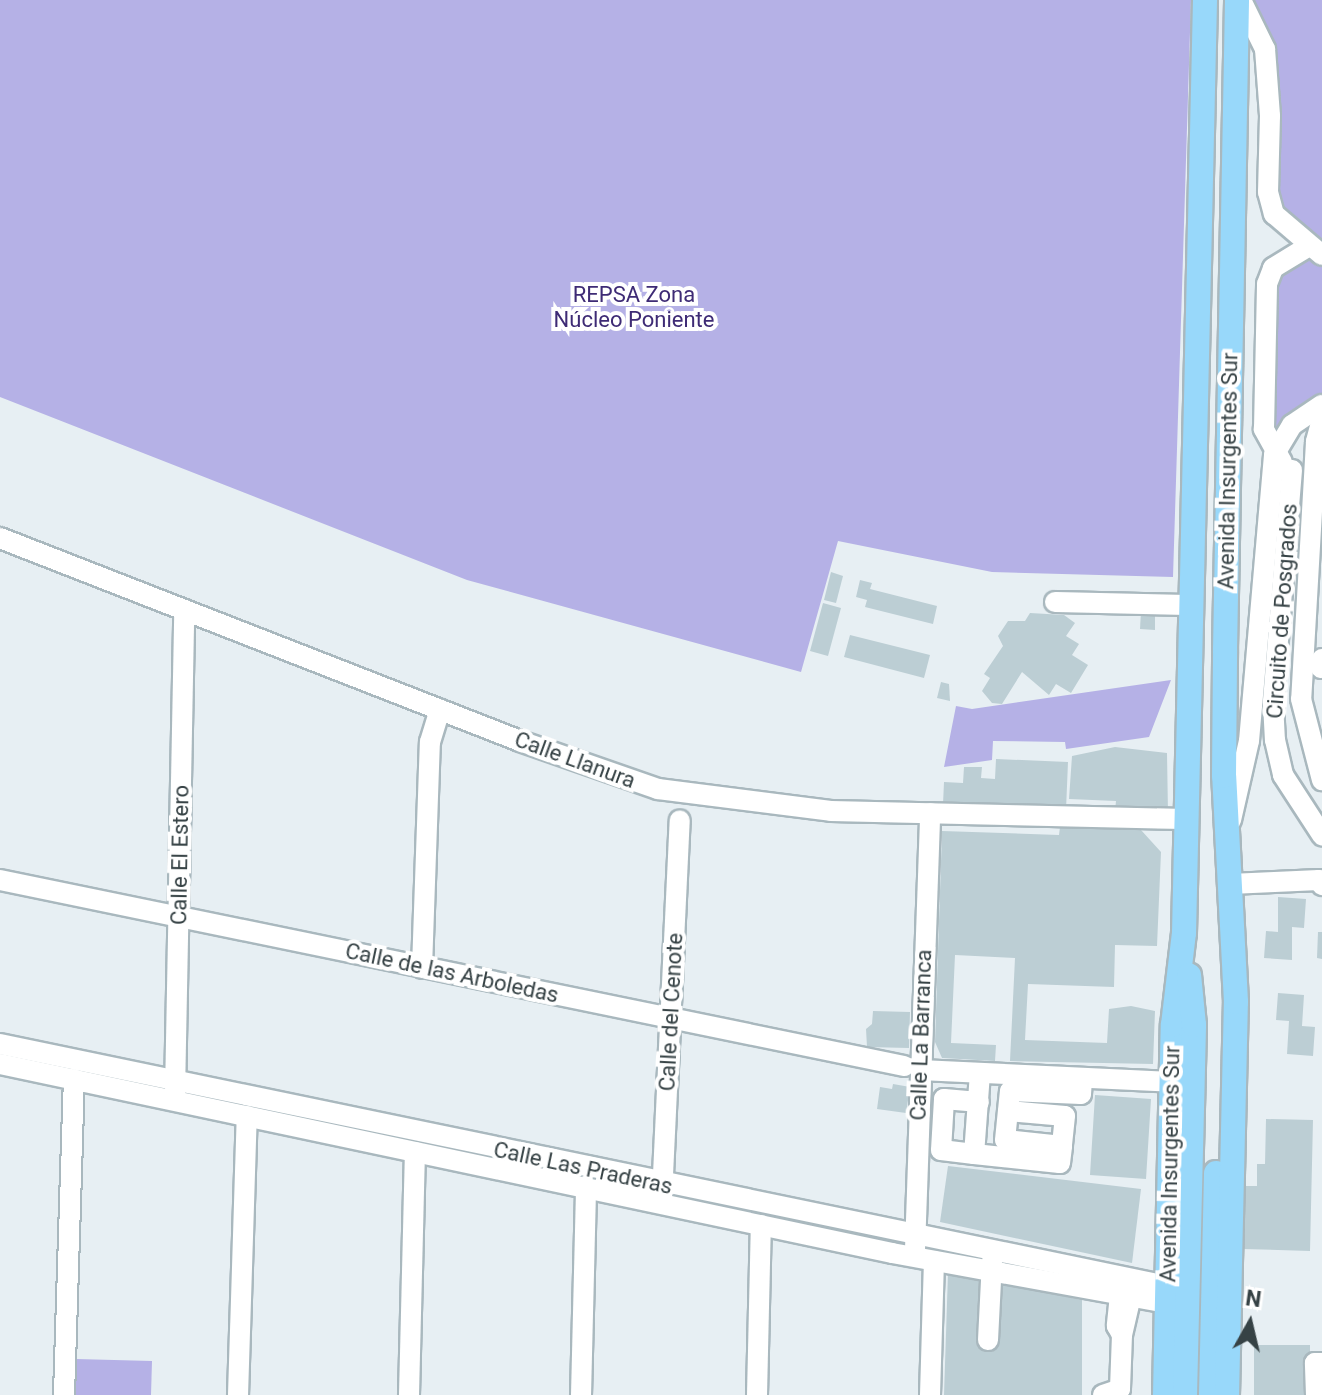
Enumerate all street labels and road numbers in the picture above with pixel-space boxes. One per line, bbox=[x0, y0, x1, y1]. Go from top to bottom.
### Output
street label: Avenida Insurgentes Sur bbox=[1213, 352, 1243, 590]
street label: Circuito de Posgrados bbox=[1261, 502, 1303, 720]
street label: Calle Llanura bbox=[511, 726, 639, 794]
street label: Calle El Estero bbox=[166, 785, 194, 925]
street label: Calle del Cenote bbox=[654, 932, 688, 1092]
street label: Calle de las Arboledas bbox=[343, 938, 561, 1008]
street label: Calle La Barranca bbox=[905, 949, 937, 1121]
street label: Avenida Insurgentes Sur bbox=[1155, 1045, 1185, 1283]
street label: Calle Las Praderas bbox=[491, 1136, 675, 1200]

